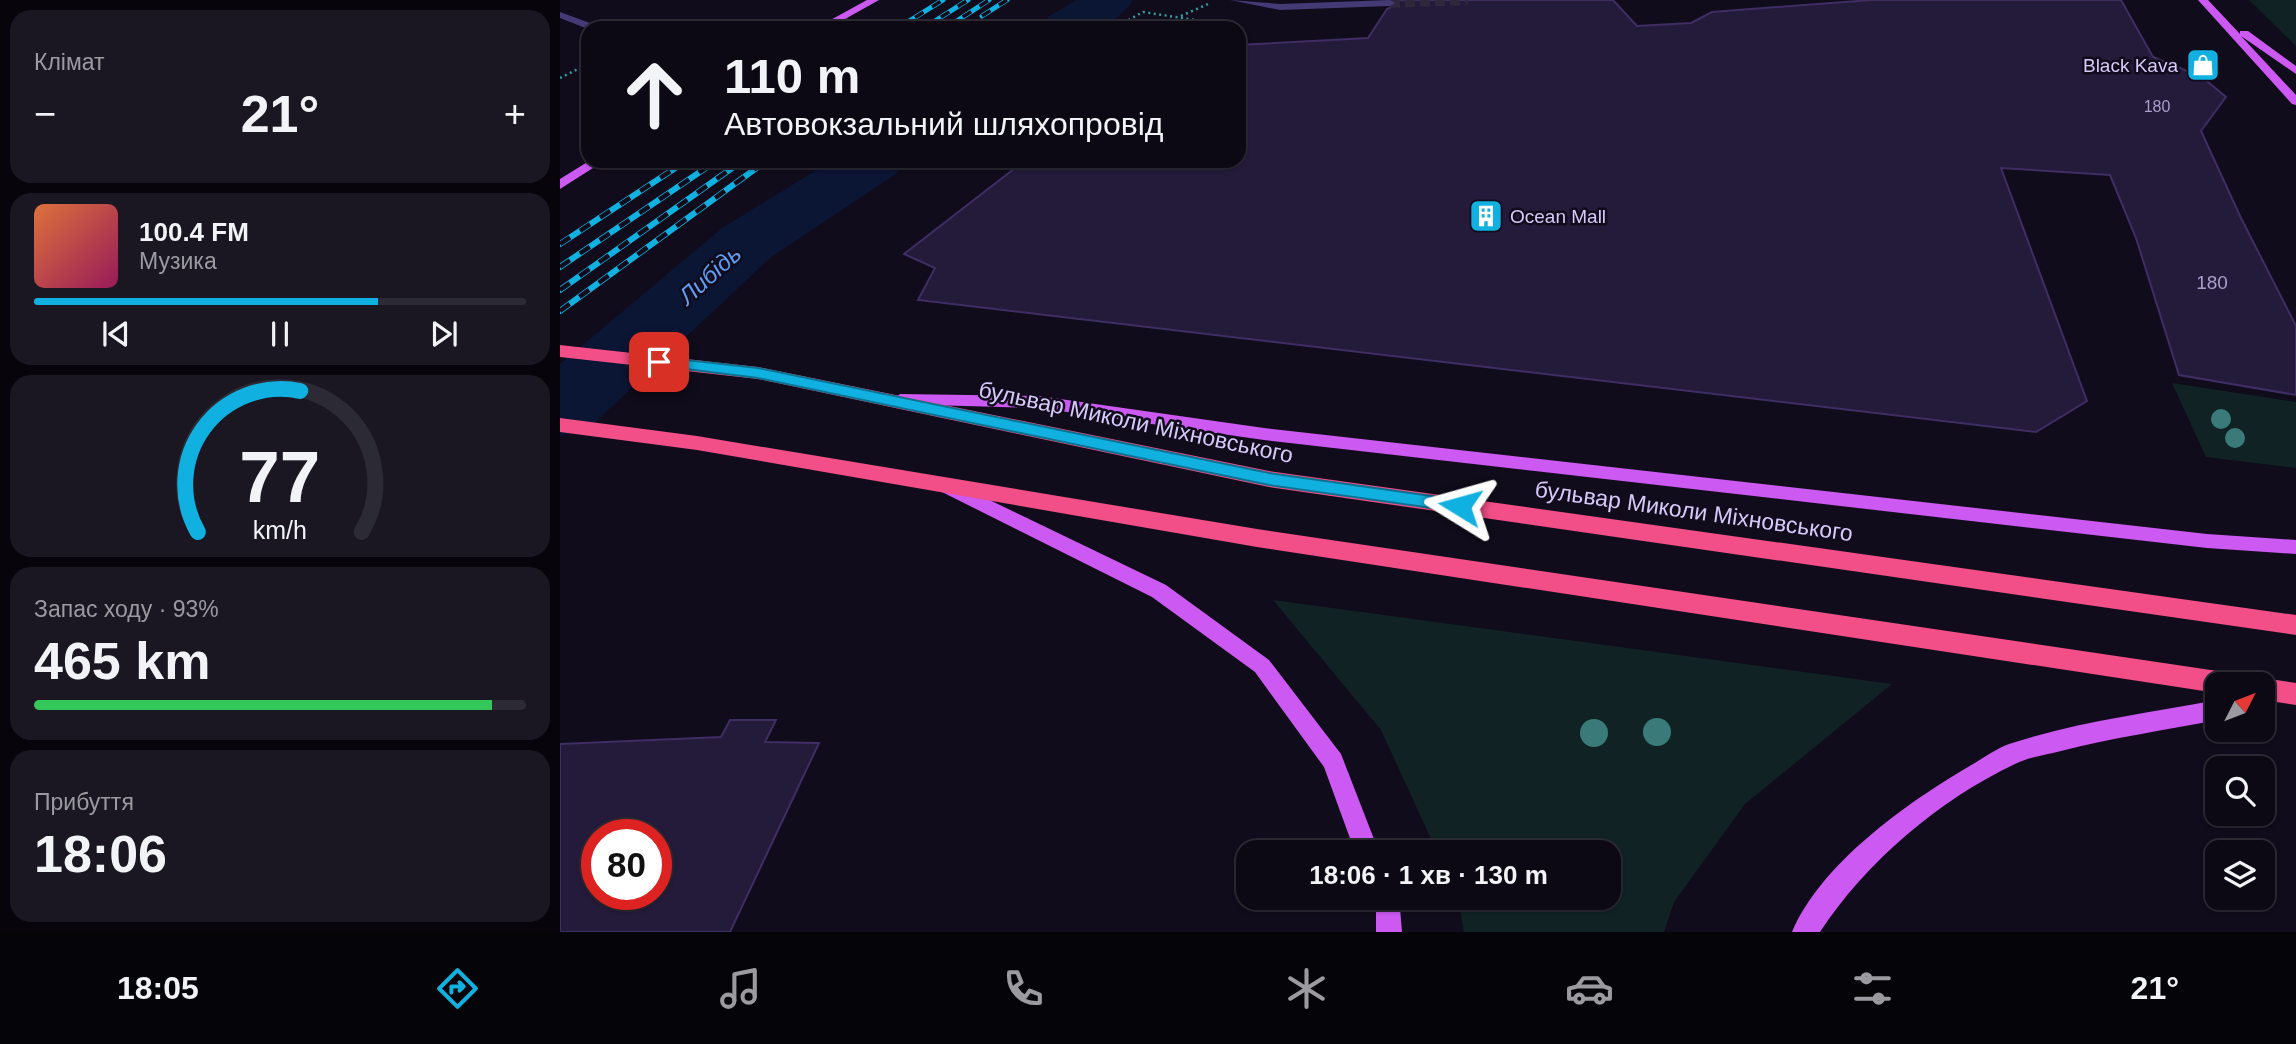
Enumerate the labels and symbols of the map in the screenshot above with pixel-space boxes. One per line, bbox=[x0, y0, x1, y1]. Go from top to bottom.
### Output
shop icon: Black Kava bbox=[2184, 46, 2222, 84]
place label: Black Kava bbox=[2083, 55, 2178, 76]
house number: 180 bbox=[2144, 98, 2170, 115]
building icon: Ocean Mall bbox=[1467, 197, 1505, 235]
place label: Ocean Mall bbox=[1510, 206, 1606, 227]
water label: Либідь bbox=[671, 240, 746, 311]
house number: 180 bbox=[2196, 272, 2228, 293]
pin bbox=[629, 332, 689, 392]
street label: бульвар Миколи Міхновського bbox=[976, 376, 1296, 468]
position arrow bbox=[1423, 469, 1497, 543]
street label: бульвар Миколи Міхновського bbox=[1533, 476, 1855, 546]
north arrow bbox=[2205, 672, 2275, 742]
speed limit sign: 80 bbox=[581, 819, 672, 910]

